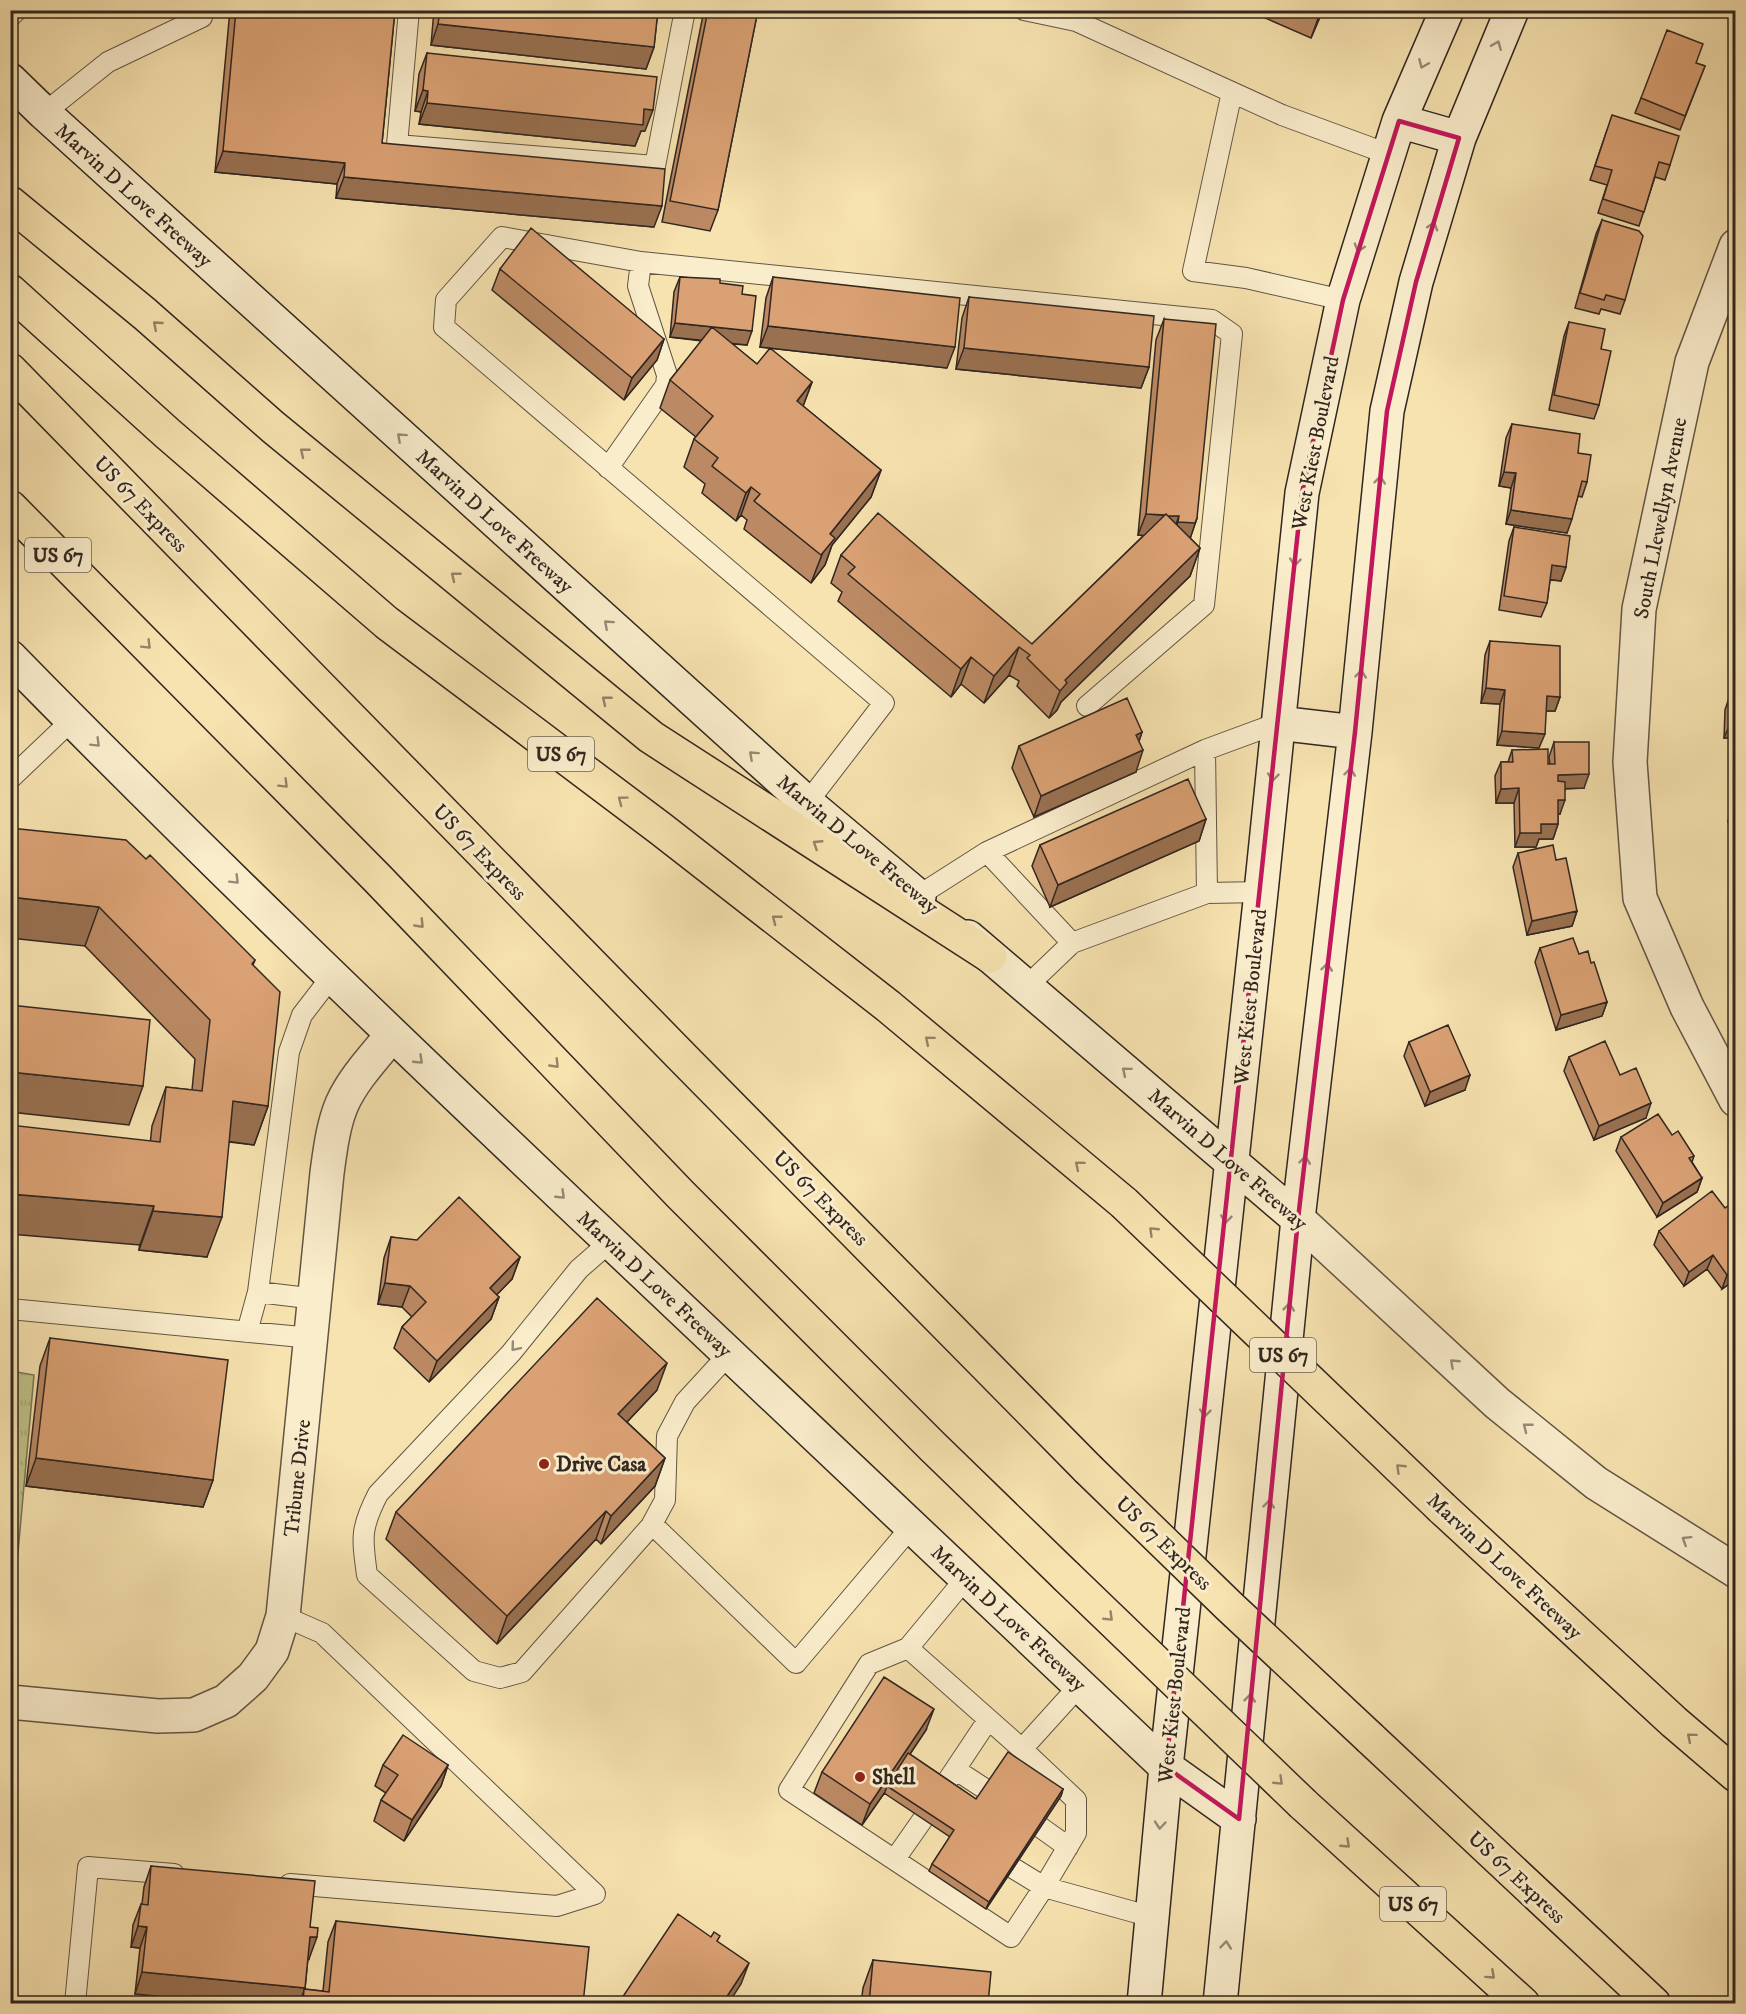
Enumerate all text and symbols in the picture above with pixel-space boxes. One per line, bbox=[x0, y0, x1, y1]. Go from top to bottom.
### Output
one-way arrow bbox=[1490, 41, 1502, 52]
one-way arrow bbox=[1419, 58, 1431, 69]
street label: Marvin D Love Freeway bbox=[49, 118, 218, 274]
one-way arrow bbox=[1426, 221, 1438, 232]
one-way arrow bbox=[1354, 242, 1366, 253]
one-way arrow bbox=[153, 321, 164, 332]
street label: West Kiest Boulevard bbox=[1286, 353, 1346, 534]
street label: South Llewellyn Avenue bbox=[1629, 415, 1693, 621]
one-way arrow bbox=[398, 433, 408, 444]
street label: Marvin D Love Freeway bbox=[410, 444, 579, 600]
one-way arrow bbox=[300, 448, 311, 459]
street label: US 67 Express bbox=[88, 451, 193, 558]
one-way arrow bbox=[1373, 475, 1386, 484]
road number: US 67 bbox=[25, 538, 91, 572]
one-way arrow bbox=[1289, 557, 1302, 566]
one-way arrow bbox=[451, 572, 462, 583]
one-way arrow bbox=[605, 620, 615, 631]
one-way arrow bbox=[140, 638, 151, 649]
one-way arrow bbox=[1354, 669, 1367, 679]
one-way arrow bbox=[602, 696, 613, 707]
one-way arrow bbox=[88, 736, 99, 747]
road number: US 67 bbox=[528, 737, 594, 771]
one-way arrow bbox=[749, 751, 760, 762]
one-way arrow bbox=[1344, 768, 1356, 777]
street label: Marvin D Love Freeway bbox=[771, 769, 944, 921]
one-way arrow bbox=[1267, 772, 1280, 781]
one-way arrow bbox=[277, 778, 288, 788]
one-way arrow bbox=[618, 796, 629, 807]
street label: US 67 Express bbox=[427, 799, 532, 906]
one-way arrow bbox=[813, 840, 824, 851]
one-way arrow bbox=[227, 873, 238, 884]
street label: West Kiest Boulevard bbox=[1229, 907, 1273, 1088]
one-way arrow bbox=[772, 915, 783, 926]
one-way arrow bbox=[413, 916, 424, 927]
one-way arrow bbox=[1321, 962, 1333, 971]
one-way arrow bbox=[925, 1036, 936, 1047]
one-way arrow bbox=[412, 1053, 423, 1064]
one-way arrow bbox=[548, 1057, 559, 1068]
one-way arrow bbox=[1122, 1067, 1133, 1078]
street label: Marvin D Love Freeway bbox=[1142, 1083, 1313, 1237]
street label: US 67 Express bbox=[767, 1146, 873, 1252]
one-way arrow bbox=[1298, 1156, 1310, 1165]
one-way arrow bbox=[1075, 1161, 1086, 1172]
one-way arrow bbox=[554, 1188, 564, 1199]
street label: Marvin D Love Freeway bbox=[571, 1206, 738, 1364]
one-way arrow bbox=[1220, 1214, 1233, 1224]
one-way arrow bbox=[1150, 1227, 1160, 1238]
one-way arrow bbox=[1282, 1303, 1295, 1312]
road number: US 67 bbox=[1250, 1338, 1316, 1372]
one-way arrow bbox=[511, 1340, 522, 1351]
one-way arrow bbox=[1451, 1360, 1462, 1371]
one-way arrow bbox=[1199, 1408, 1211, 1417]
street label: Tribune Drive bbox=[279, 1418, 317, 1538]
one-way arrow bbox=[1523, 1424, 1534, 1435]
place label: Drive Casa bbox=[556, 1452, 647, 1478]
marker: Drive Casa bbox=[537, 1457, 551, 1471]
one-way arrow bbox=[1396, 1464, 1407, 1475]
street label: Marvin D Love Freeway bbox=[1421, 1488, 1588, 1646]
street label: US 67 Express bbox=[1110, 1491, 1217, 1596]
one-way arrow bbox=[1262, 1499, 1275, 1509]
one-way arrow bbox=[1682, 1535, 1692, 1547]
street label: Marvin D Love Freeway bbox=[925, 1540, 1092, 1698]
street label: West Kiest Boulevard bbox=[1153, 1605, 1197, 1786]
one-way arrow bbox=[1102, 1610, 1112, 1621]
one-way arrow bbox=[1243, 1694, 1256, 1703]
one-way arrow bbox=[1687, 1733, 1698, 1744]
place label: Shell bbox=[872, 1765, 916, 1791]
marker: Shell bbox=[853, 1770, 867, 1784]
one-way arrow bbox=[1272, 1774, 1283, 1785]
one-way arrow bbox=[1154, 1820, 1167, 1829]
street label: US 67 Express bbox=[1462, 1826, 1571, 1930]
one-way arrow bbox=[1340, 1837, 1350, 1848]
road number: US 67 bbox=[1380, 1887, 1446, 1921]
one-way arrow bbox=[1219, 1941, 1232, 1950]
one-way arrow bbox=[1484, 1968, 1495, 1979]

